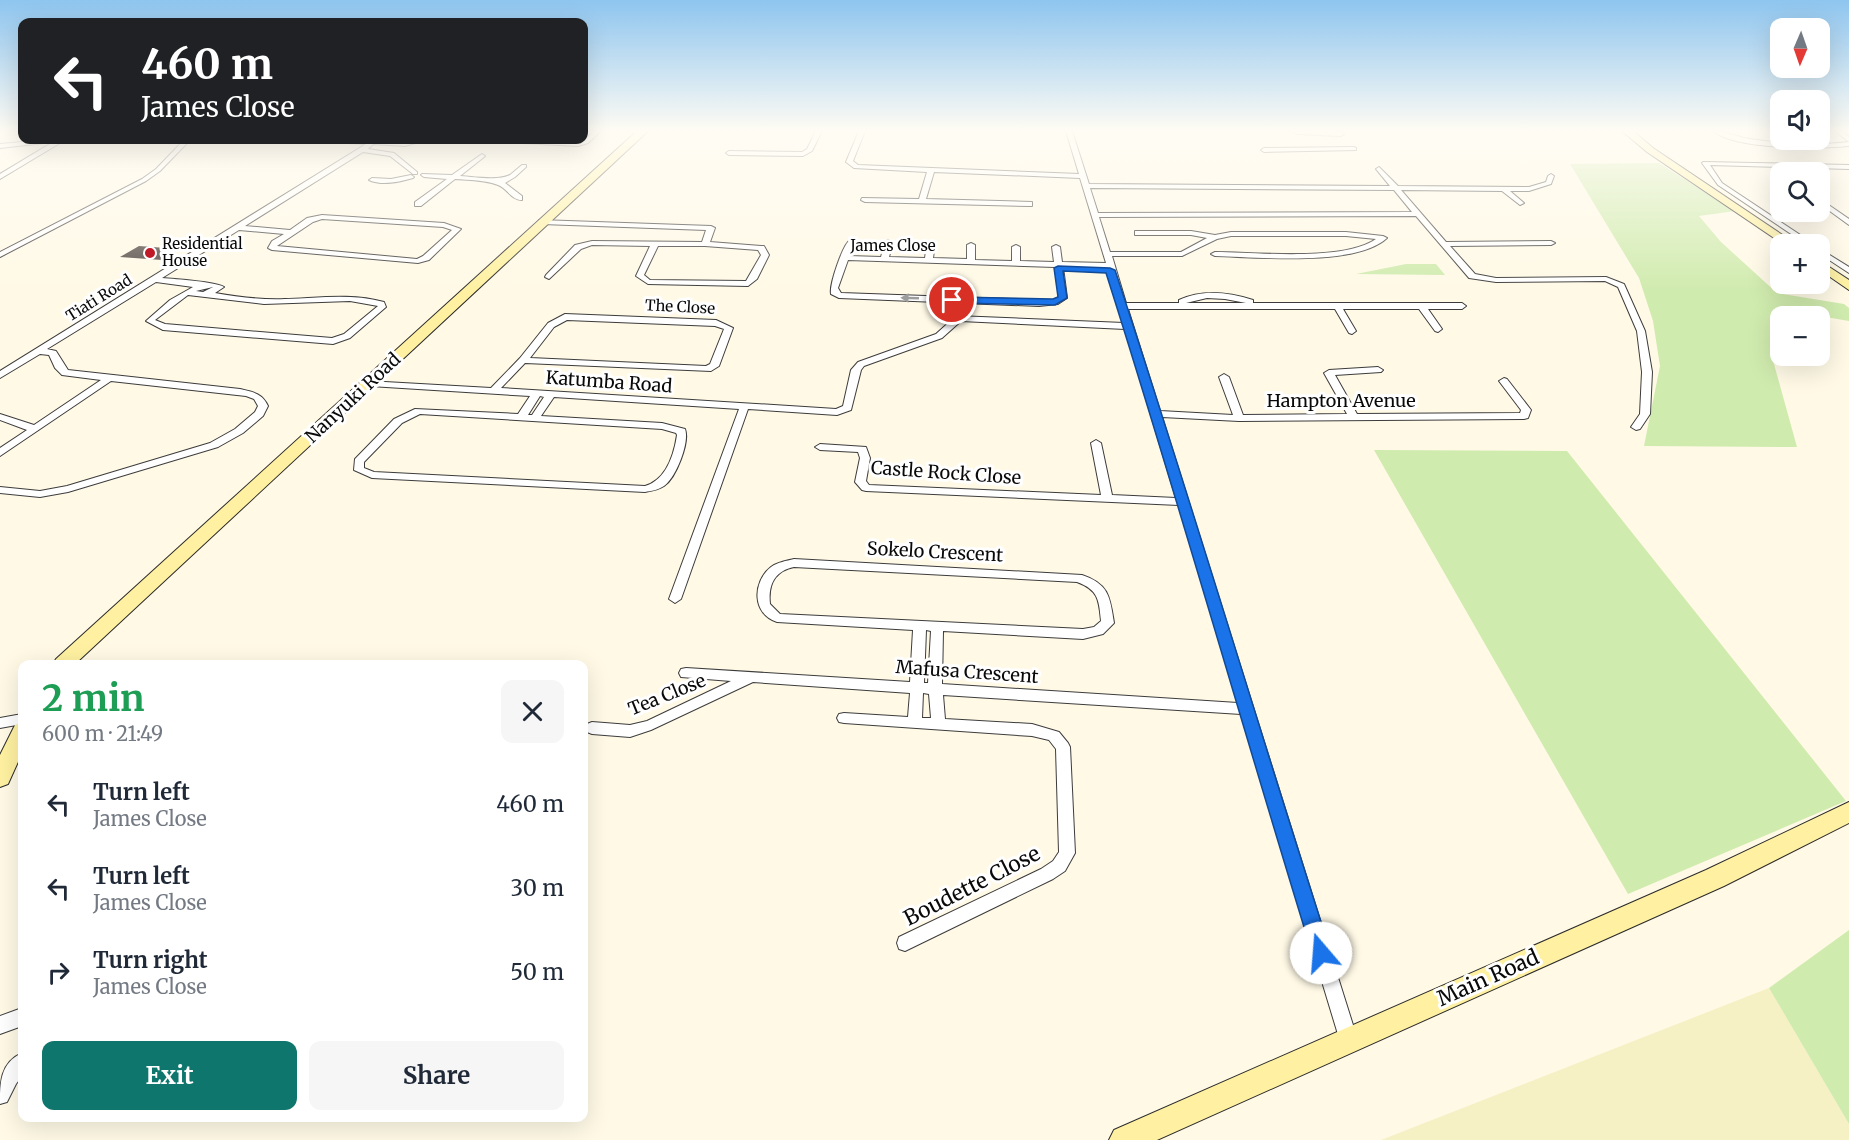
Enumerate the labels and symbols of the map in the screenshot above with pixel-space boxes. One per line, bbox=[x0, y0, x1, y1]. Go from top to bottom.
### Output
north arrow bbox=[1770, 18, 1830, 78]
place label: Residential House bbox=[162, 234, 243, 270]
street label: James Close bbox=[849, 236, 936, 255]
marker: Residential House bbox=[143, 246, 157, 260]
street label: Tiati Road bbox=[62, 270, 135, 325]
pin bbox=[926, 274, 977, 325]
one-way arrow bbox=[900, 293, 919, 302]
street label: The Close bbox=[645, 295, 716, 318]
street label: Nanyuki Road bbox=[300, 348, 405, 448]
street label: Katumba Road bbox=[545, 366, 673, 397]
street label: Hampton Avenue bbox=[1266, 389, 1416, 412]
street label: Castle Rock Close bbox=[870, 456, 1022, 489]
street label: Sokelo Crescent bbox=[866, 536, 1004, 567]
street label: Mafusa Crescent bbox=[895, 655, 1039, 688]
street label: Tea Close bbox=[625, 669, 709, 720]
street label: Boudette Close bbox=[899, 840, 1045, 932]
position arrow bbox=[1289, 921, 1353, 985]
street label: Main Road bbox=[1433, 943, 1543, 1012]

